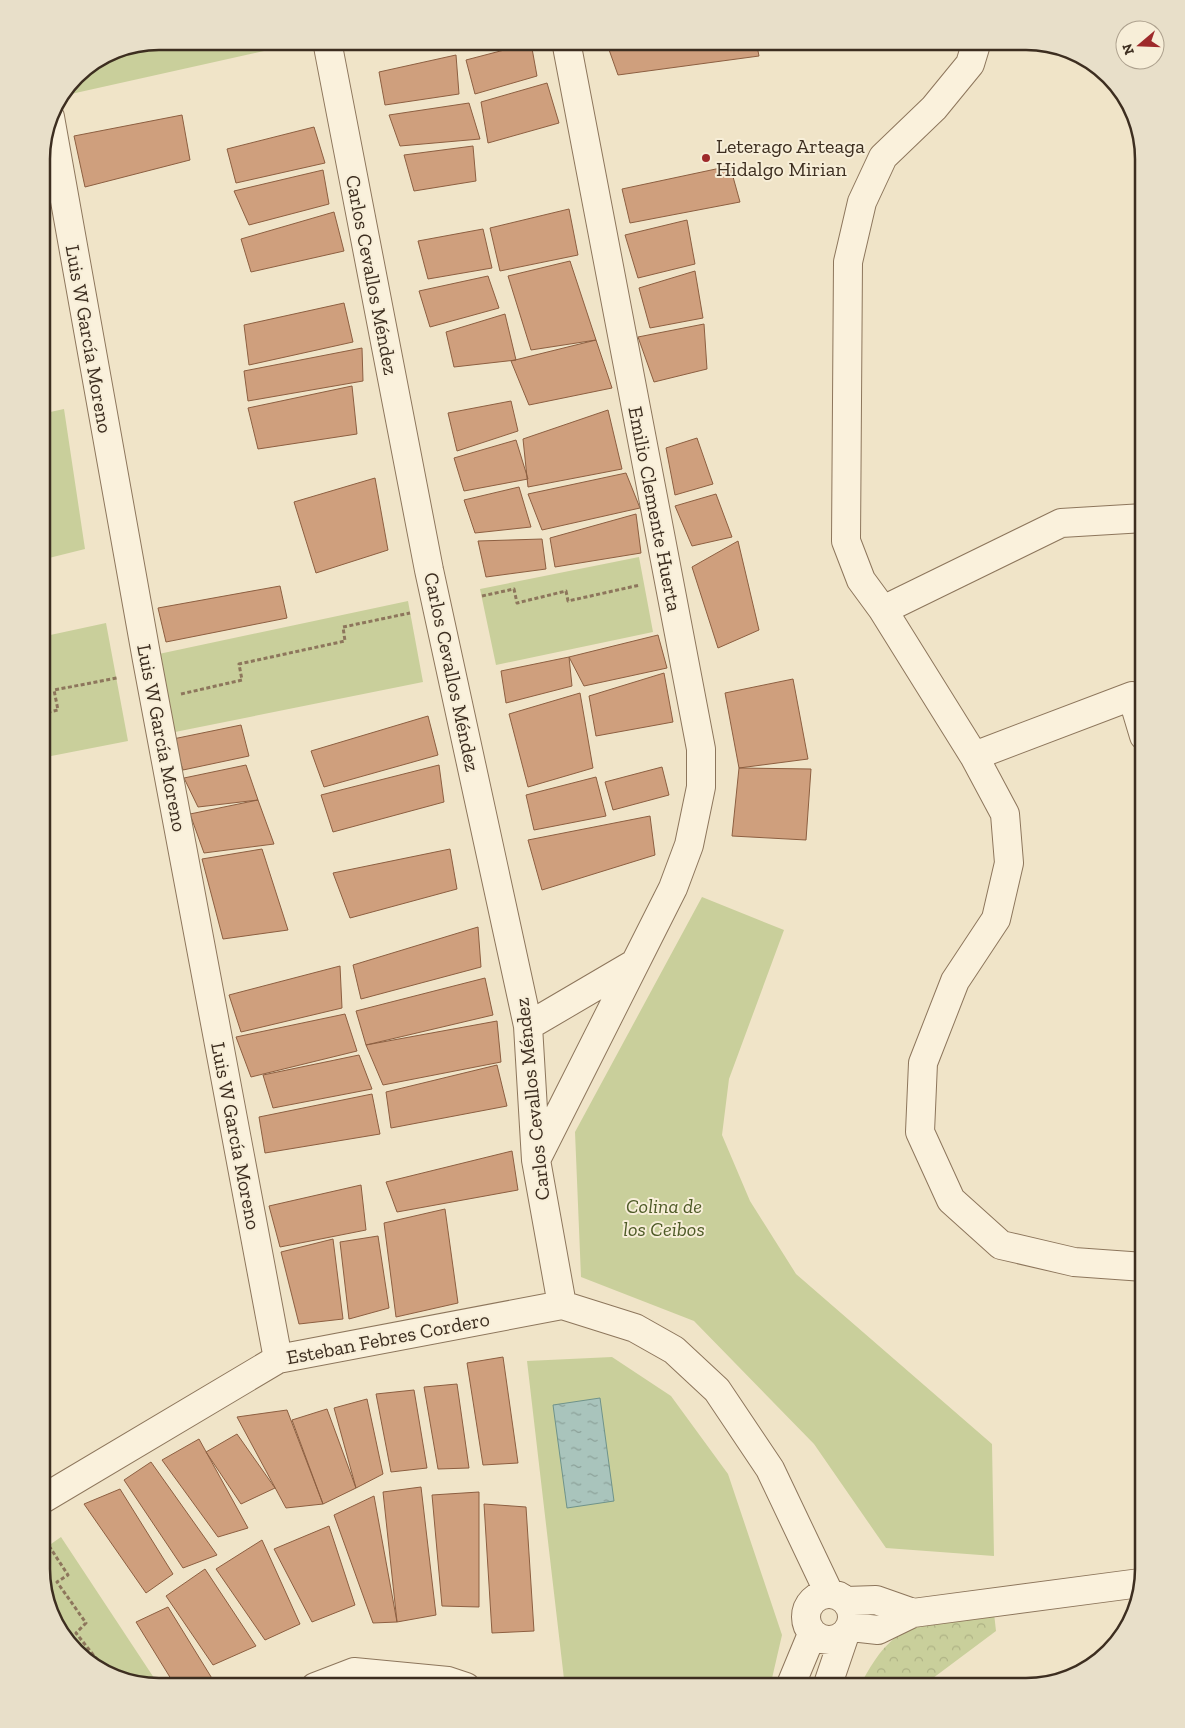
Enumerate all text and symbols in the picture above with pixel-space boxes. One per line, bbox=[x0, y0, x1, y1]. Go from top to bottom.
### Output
north arrow bbox=[1115, 20, 1165, 70]
text: N bbox=[1118, 41, 1138, 57]
place label: Leterago Arteaga Hidalgo Mirian bbox=[716, 134, 865, 181]
marker: Leterago Arteaga Hidalgo Mirian bbox=[700, 152, 712, 164]
street label: Carlos Cevallos Méndez bbox=[341, 173, 403, 377]
street label: Luis W García Moreno bbox=[61, 243, 117, 435]
street label: Emilio Clemente Huerta bbox=[623, 404, 687, 614]
street label: Carlos Cevallos Méndez bbox=[419, 570, 485, 774]
street label: Luis W García Moreno bbox=[132, 642, 192, 834]
street label: Carlos Cevallos Méndez bbox=[509, 997, 555, 1201]
street label: Luis W García Moreno bbox=[206, 1040, 266, 1232]
park label: Colina de los Ceibos bbox=[623, 1194, 705, 1241]
street label: Esteban Febres Cordero bbox=[284, 1307, 492, 1369]

